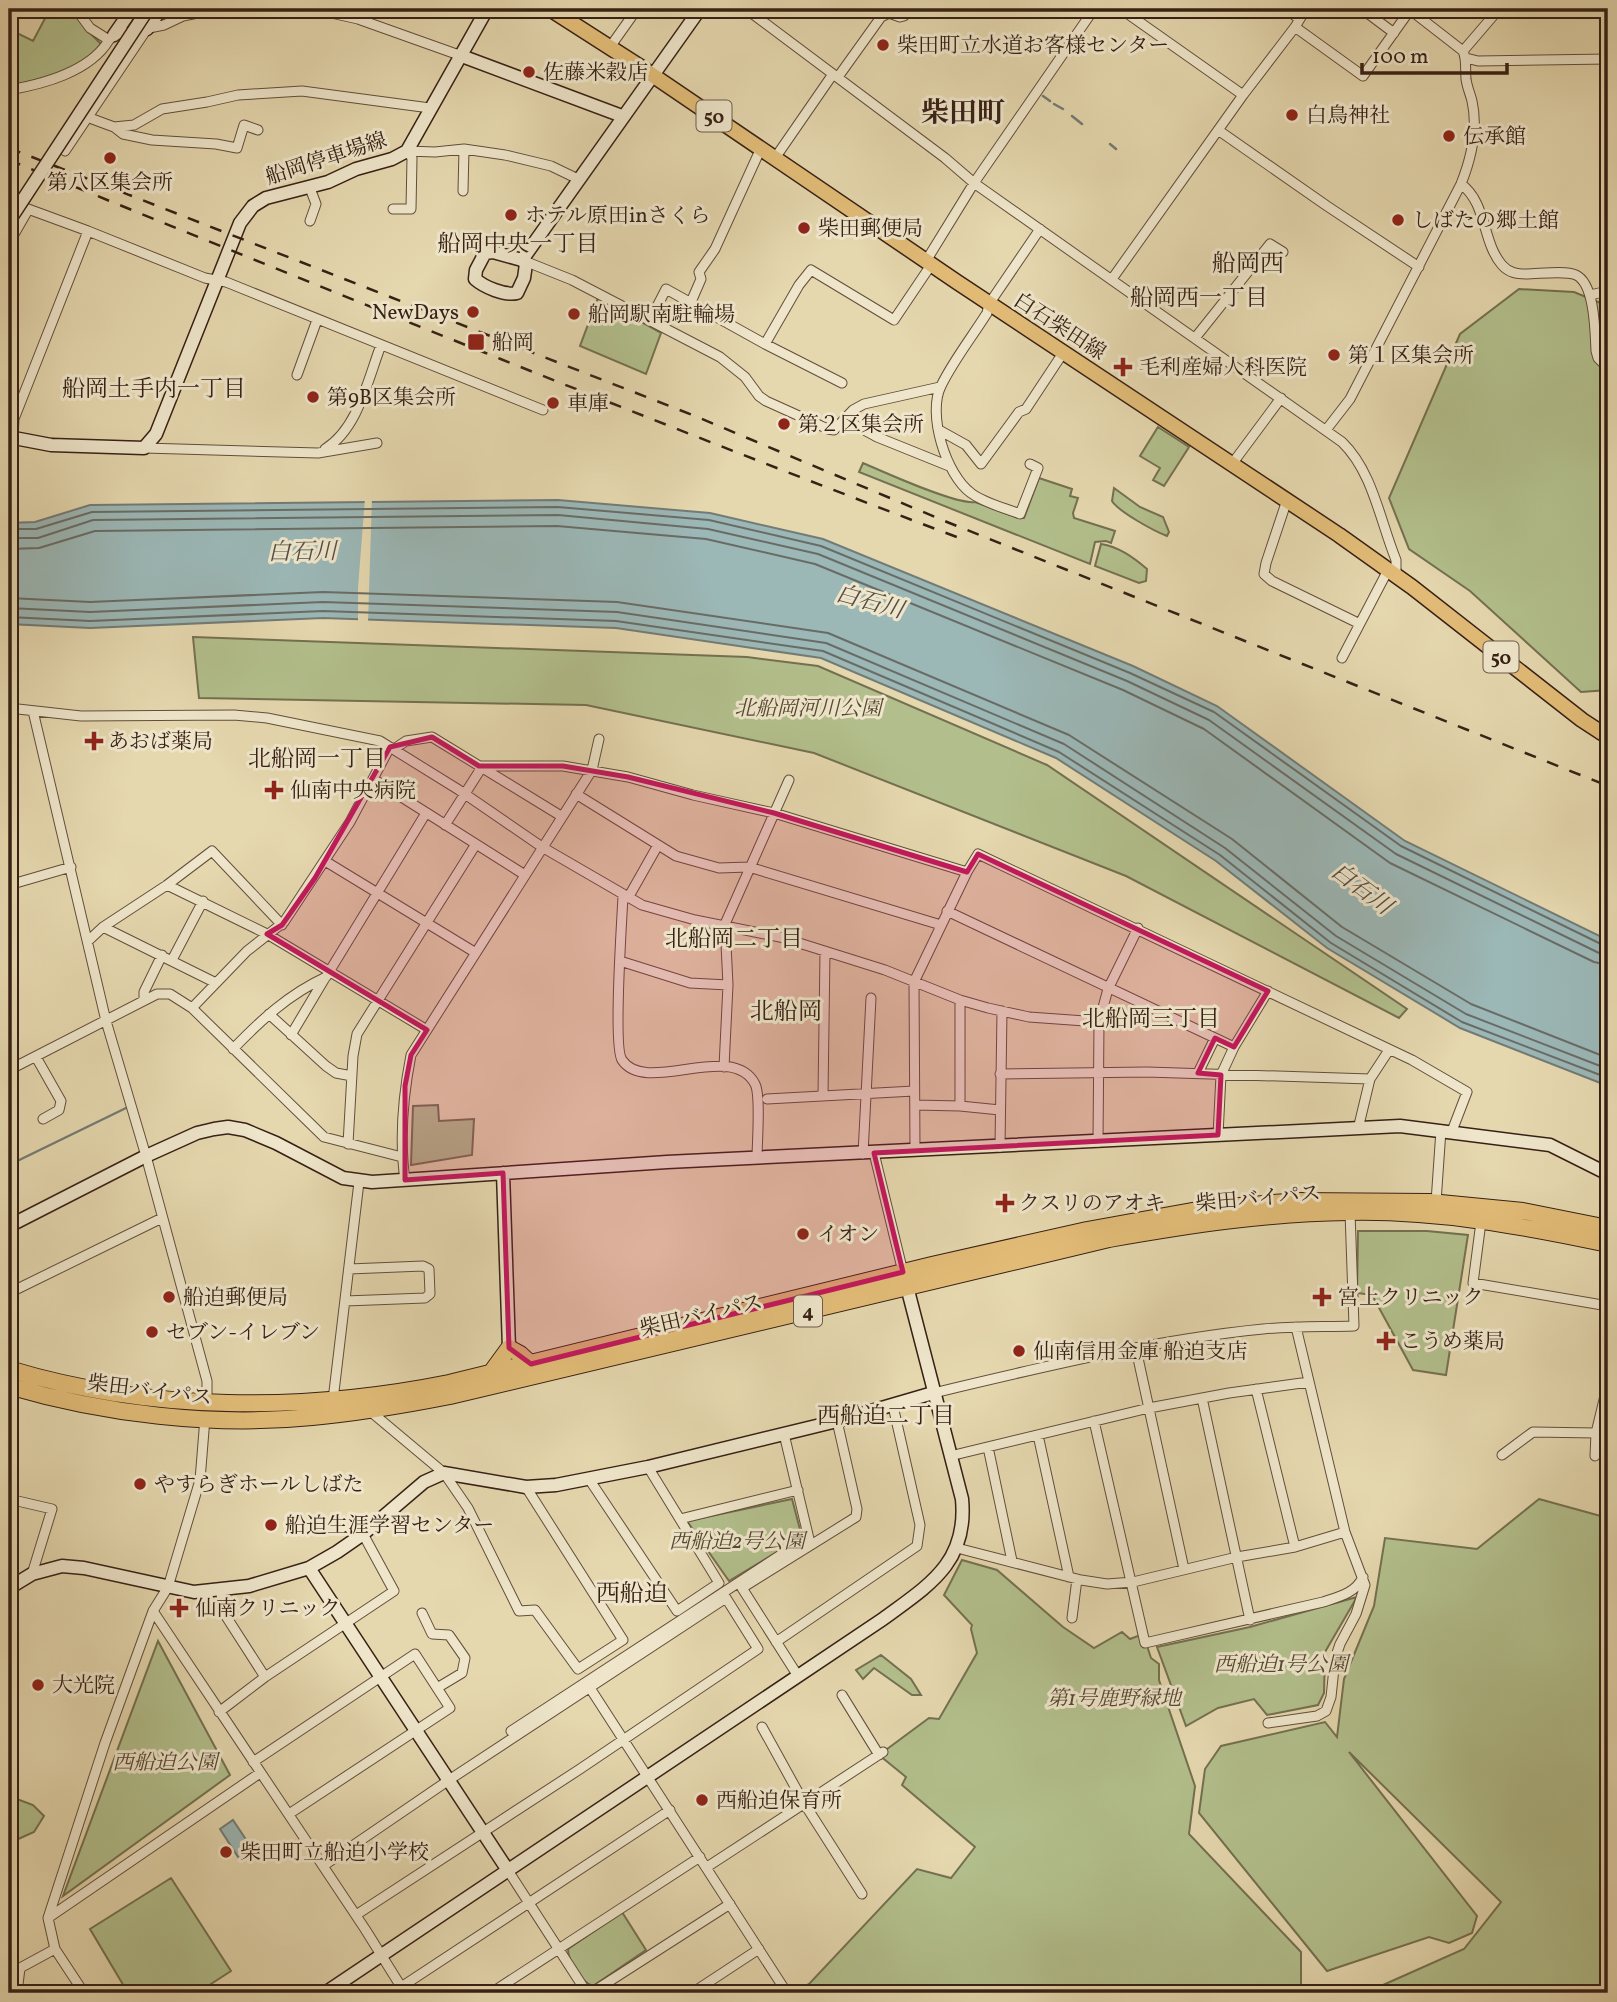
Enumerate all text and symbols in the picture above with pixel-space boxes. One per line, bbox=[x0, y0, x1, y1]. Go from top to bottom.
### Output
place label: 柴田町立水道お客様センター bbox=[897, 32, 1169, 61]
scale bar bbox=[1362, 32, 1507, 76]
marker: 柴田町立水道お客様センター bbox=[875, 37, 891, 53]
text: 100 m bbox=[1372, 43, 1429, 72]
place label: 佐藤米穀店 bbox=[543, 59, 648, 88]
marker: 佐藤米穀店 bbox=[521, 64, 537, 80]
district label: 柴田町 bbox=[921, 95, 1005, 134]
road number: 50 bbox=[696, 100, 732, 132]
place label: 白鳥神社 bbox=[1306, 102, 1390, 131]
marker: 白鳥神社 bbox=[1284, 107, 1300, 123]
place label: 伝承館 bbox=[1463, 123, 1526, 152]
street label: 船岡停車場線 bbox=[262, 126, 391, 193]
marker: 伝承館 bbox=[1441, 128, 1457, 144]
marker: 第八区集会所 bbox=[102, 150, 118, 166]
place label: 第八区集会所 bbox=[47, 169, 173, 198]
place label: ホテル原田inさくら bbox=[525, 202, 711, 231]
marker: ホテル原田inさくら bbox=[503, 207, 519, 223]
place label: しばたの郷土館 bbox=[1412, 207, 1559, 236]
marker: しばたの郷土館 bbox=[1390, 212, 1406, 228]
place label: 柴田郵便局 bbox=[818, 215, 923, 244]
marker: 柴田郵便局 bbox=[796, 220, 812, 236]
district label: 船岡中央一丁目 bbox=[438, 229, 599, 261]
district label: 船岡西 bbox=[1212, 248, 1284, 282]
district label: 船岡西一丁目 bbox=[1130, 283, 1268, 315]
street label: 白石柴田線 bbox=[1007, 287, 1111, 368]
place label: NewDays bbox=[372, 299, 459, 328]
place label: 船岡駅南駐輪場 bbox=[588, 301, 735, 330]
marker: NewDays bbox=[465, 304, 481, 320]
marker: 船岡駅南駐輪場 bbox=[566, 306, 582, 322]
place label: 船岡 bbox=[492, 329, 534, 358]
marker: 船岡 bbox=[466, 332, 486, 352]
place label: 第１区集会所 bbox=[1348, 342, 1474, 371]
marker: 第１区集会所 bbox=[1326, 347, 1342, 363]
place label: 毛利産婦人科医院 bbox=[1139, 354, 1307, 383]
marker: 毛利産婦人科医院 bbox=[1113, 357, 1133, 377]
district label: 船岡土手内一丁目 bbox=[62, 374, 246, 406]
place label: 第9B区集会所 bbox=[327, 384, 456, 413]
marker: 第9B区集会所 bbox=[305, 389, 321, 405]
place label: 車庫 bbox=[567, 390, 609, 419]
marker: 車庫 bbox=[545, 395, 561, 411]
place label: 第２区集会所 bbox=[798, 411, 924, 440]
marker: 第２区集会所 bbox=[776, 416, 792, 432]
water label: 白石川 bbox=[267, 536, 340, 570]
water label: 白石川 bbox=[832, 579, 910, 628]
road number: 50 bbox=[1484, 642, 1518, 672]
park label: 北船岡河川公園 bbox=[735, 695, 884, 724]
place label: あおば薬局 bbox=[108, 728, 213, 757]
marker: あおば薬局 bbox=[86, 733, 102, 749]
district label: 北船岡一丁目 bbox=[248, 744, 386, 776]
place label: 仙南中央病院 bbox=[290, 777, 416, 806]
marker: 仙南中央病院 bbox=[264, 780, 284, 800]
water label: 白石川 bbox=[1324, 856, 1400, 925]
district label: 北船岡二丁目 bbox=[665, 924, 803, 956]
district label: 北船岡 bbox=[750, 996, 822, 1030]
district label: 北船岡三丁目 bbox=[1082, 1004, 1220, 1036]
street label: 柴田バイパス bbox=[1194, 1180, 1322, 1219]
place label: クスリのアオキ bbox=[1019, 1190, 1166, 1219]
marker: クスリのアオキ bbox=[997, 1195, 1013, 1211]
place label: イオン bbox=[817, 1221, 879, 1250]
marker: イオン bbox=[795, 1226, 811, 1242]
place label: 船迫郵便局 bbox=[183, 1284, 288, 1313]
place label: 宮上クリニック bbox=[1338, 1284, 1484, 1313]
marker: 宮上クリニック bbox=[1312, 1287, 1332, 1307]
street label: 柴田バイパス bbox=[637, 1288, 766, 1345]
marker: 船迫郵便局 bbox=[161, 1289, 177, 1305]
road number: 4 bbox=[794, 1296, 822, 1326]
place label: セブン-イレブン bbox=[166, 1319, 320, 1348]
marker: セブン-イレブン bbox=[144, 1324, 160, 1340]
place label: こうめ薬局 bbox=[1400, 1328, 1505, 1357]
marker: こうめ薬局 bbox=[1378, 1333, 1394, 1349]
place label: 仙南信用金庫 船迫支店 bbox=[1033, 1338, 1247, 1367]
marker: 仙南信用金庫 船迫支店 bbox=[1011, 1343, 1027, 1359]
street label: 柴田バイパス bbox=[86, 1369, 214, 1414]
district label: 西船迫二丁目 bbox=[817, 1401, 955, 1433]
place label: やすらぎホールしばた bbox=[154, 1471, 364, 1500]
marker: やすらぎホールしばた bbox=[132, 1476, 148, 1492]
place label: 船迫生涯学習センター bbox=[285, 1512, 494, 1541]
marker: 船迫生涯学習センター bbox=[263, 1517, 279, 1533]
park label: 西船迫2号公園 bbox=[669, 1528, 808, 1557]
district label: 西船迫 bbox=[596, 1578, 668, 1612]
place label: 仙南クリニック bbox=[195, 1595, 341, 1624]
marker: 仙南クリニック bbox=[169, 1598, 189, 1618]
park label: 西船迫1号公園 bbox=[1214, 1651, 1351, 1680]
place label: 大光院 bbox=[52, 1672, 115, 1701]
marker: 大光院 bbox=[30, 1677, 46, 1693]
park label: 第1号鹿野緑地 bbox=[1047, 1685, 1183, 1714]
park label: 西船迫公園 bbox=[113, 1749, 220, 1778]
place label: 西船迫保育所 bbox=[716, 1787, 842, 1816]
marker: 西船迫保育所 bbox=[694, 1792, 710, 1808]
place label: 柴田町立船迫小学校 bbox=[240, 1839, 429, 1868]
marker: 柴田町立船迫小学校 bbox=[218, 1844, 234, 1860]

